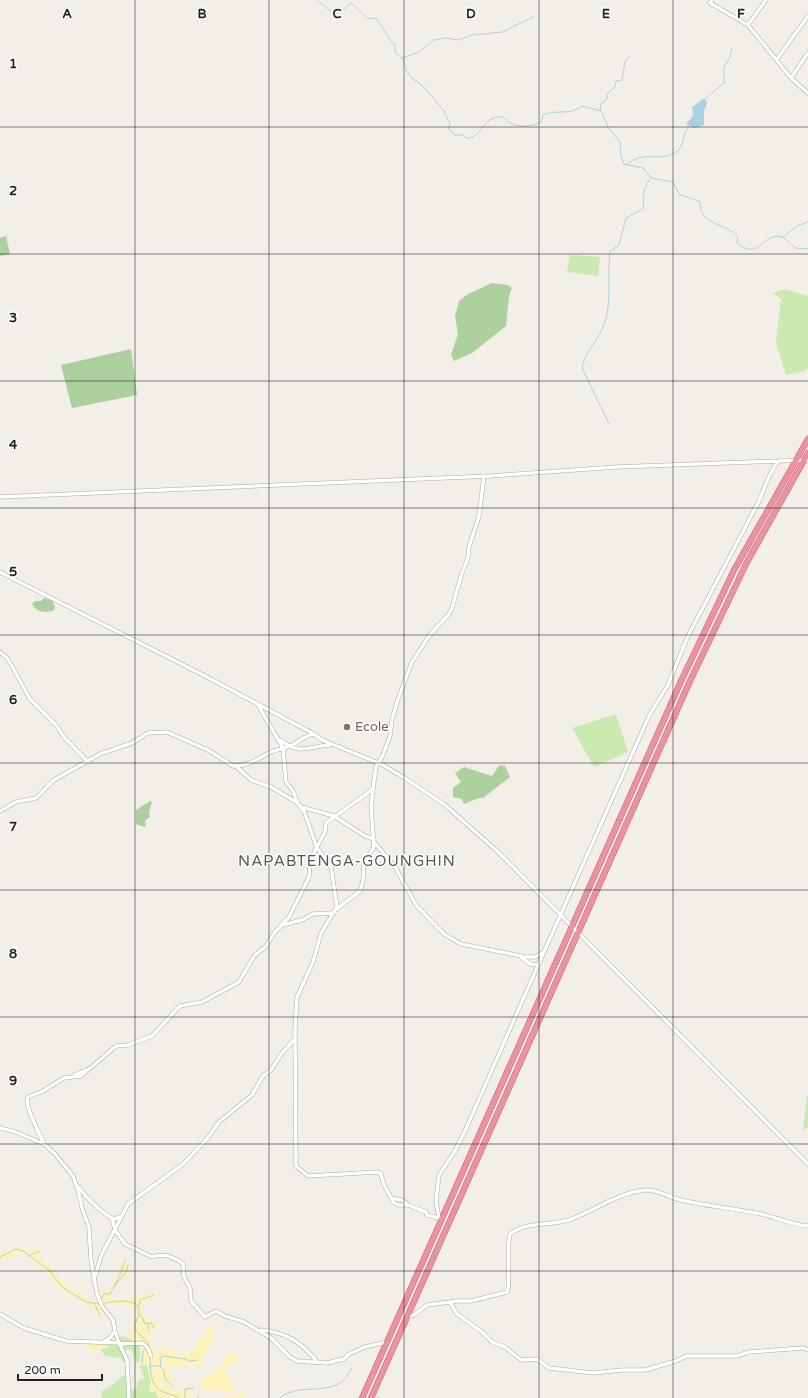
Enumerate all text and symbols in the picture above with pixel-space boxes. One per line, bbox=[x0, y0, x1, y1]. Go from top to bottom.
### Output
text: A bbox=[62, 6, 72, 22]
text: B bbox=[197, 6, 207, 22]
text: C bbox=[332, 6, 342, 22]
text: D bbox=[466, 6, 476, 22]
text: E bbox=[602, 6, 610, 22]
text: F bbox=[737, 6, 745, 22]
text: 1 bbox=[9, 56, 17, 72]
text: 2 bbox=[9, 183, 17, 199]
text: 3 bbox=[9, 310, 17, 326]
text: 4 bbox=[9, 437, 18, 453]
text: 5 bbox=[9, 564, 17, 580]
text: 6 bbox=[9, 692, 17, 708]
place label: Ecole bbox=[355, 719, 389, 735]
marker: Ecole bbox=[342, 722, 352, 732]
text: 7 bbox=[9, 819, 17, 835]
district label: NAPABTENGA-GOUNGHIN bbox=[238, 852, 456, 870]
text: 8 bbox=[9, 946, 17, 962]
text: 9 bbox=[9, 1073, 17, 1089]
scale bar bbox=[18, 1356, 102, 1382]
text: 200 m bbox=[24, 1363, 61, 1377]

